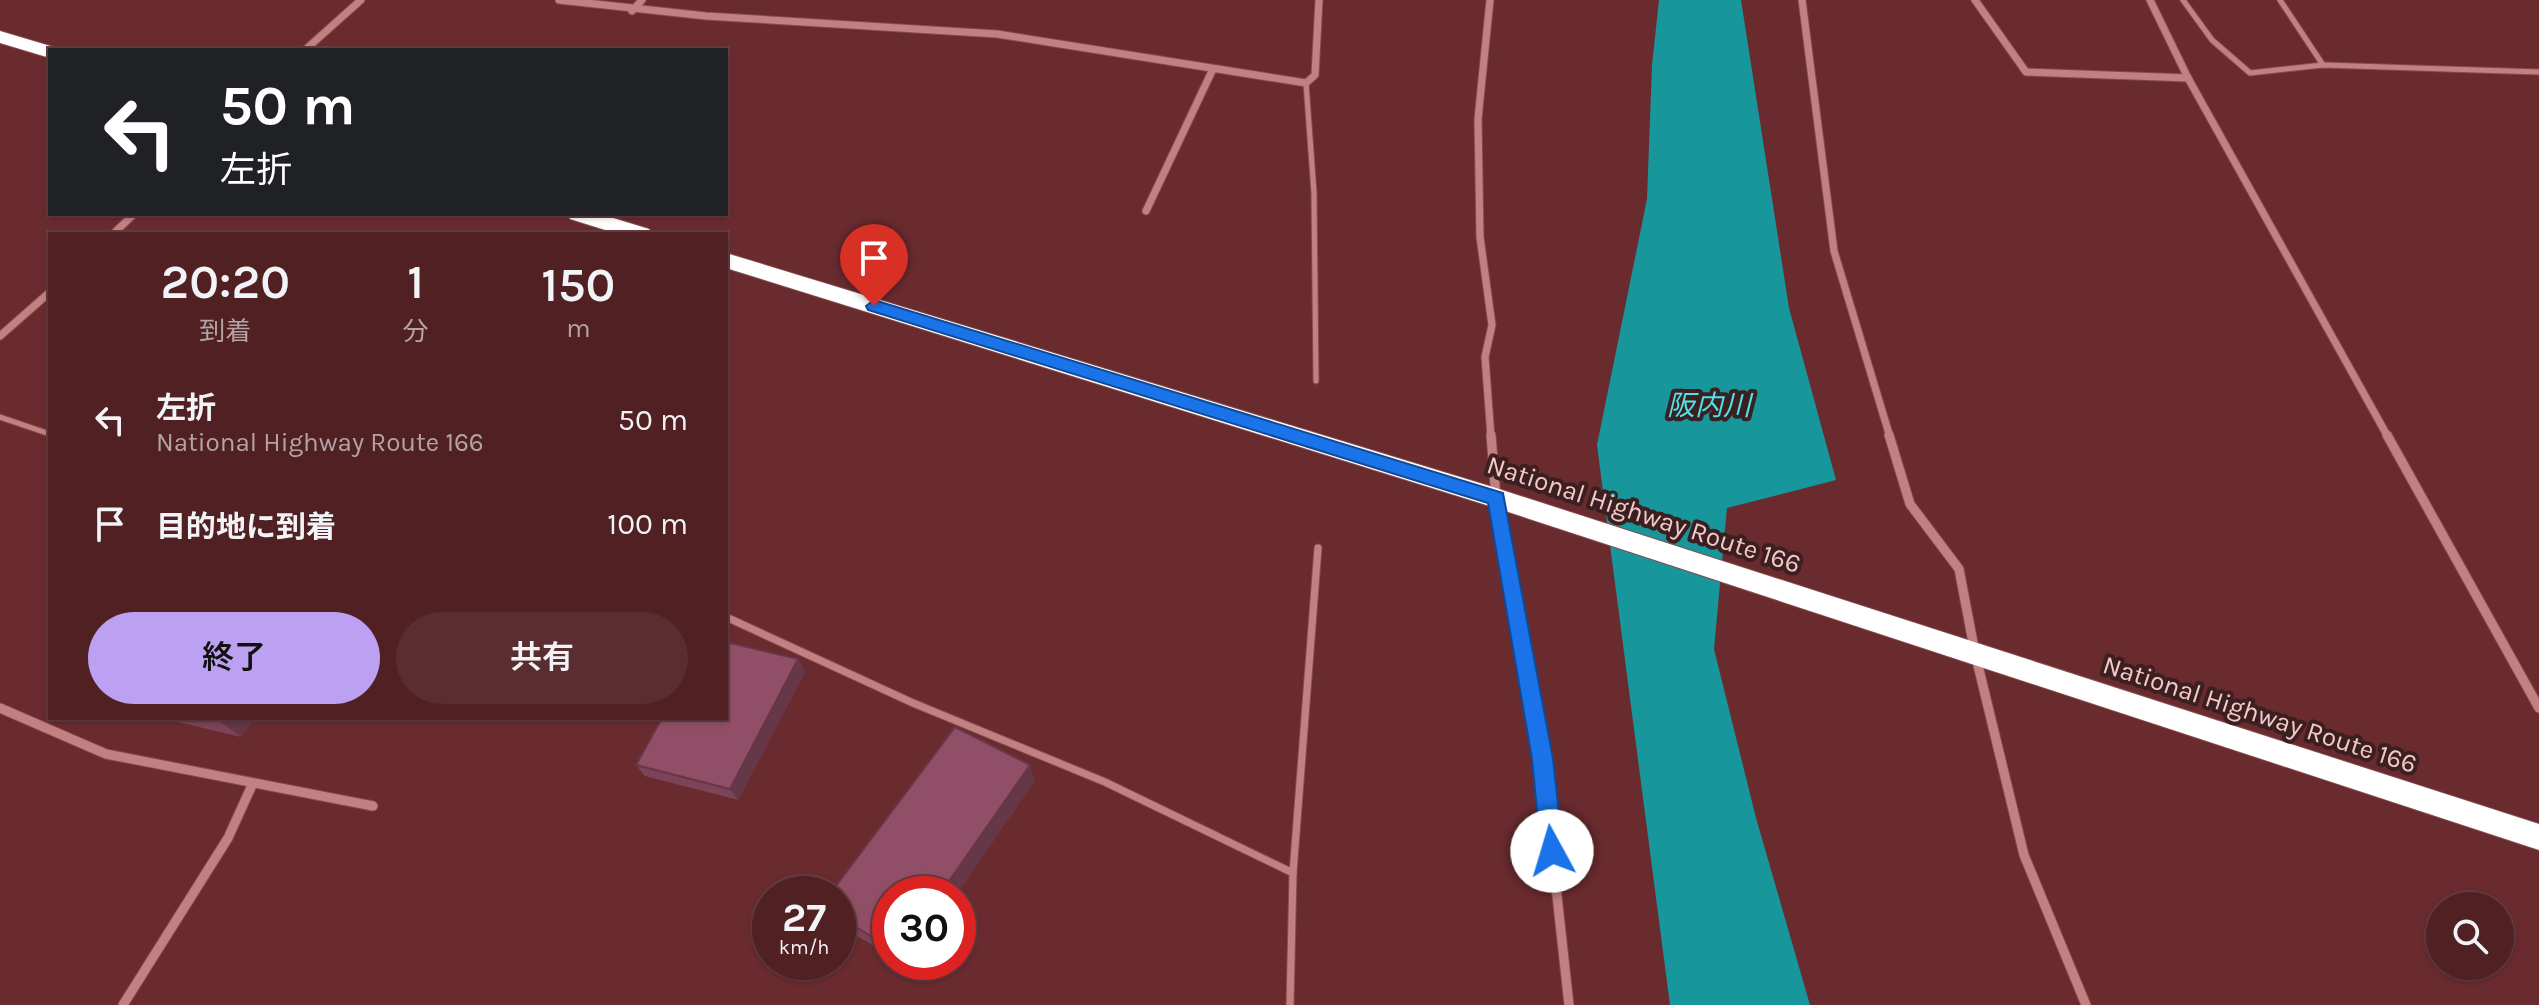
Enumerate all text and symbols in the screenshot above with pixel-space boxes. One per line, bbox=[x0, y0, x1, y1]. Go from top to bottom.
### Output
text: 50 m bbox=[220, 73, 355, 138]
icon: left bbox=[88, 80, 192, 184]
text: 左折 bbox=[220, 149, 292, 191]
pin bbox=[840, 224, 908, 306]
icon: arrive bbox=[852, 236, 896, 280]
text: 20:20 bbox=[161, 254, 290, 310]
text: 1 bbox=[407, 254, 424, 310]
text: 150 bbox=[541, 257, 615, 313]
text: m bbox=[566, 313, 590, 344]
text: 到着 bbox=[199, 316, 251, 347]
text: 分 bbox=[403, 316, 429, 347]
water label: 阪内川 bbox=[1667, 389, 1754, 422]
text: 左折 bbox=[156, 390, 216, 426]
icon: left bbox=[88, 398, 132, 442]
text: 50 m bbox=[618, 402, 688, 438]
text: National Highway Route 166 bbox=[156, 427, 484, 458]
street label: National Highway Route 166 bbox=[1483, 449, 1804, 580]
icon: arrive bbox=[88, 502, 132, 546]
text: 100 m bbox=[607, 506, 688, 542]
text: 目的地に到着 bbox=[156, 509, 336, 545]
button: 終了 bbox=[88, 612, 380, 704]
button: 共有 bbox=[396, 612, 688, 704]
street label: National Highway Route 166 bbox=[2099, 649, 2420, 780]
position arrow bbox=[1510, 809, 1594, 893]
speed limit sign: 30 bbox=[872, 876, 976, 980]
map controls bbox=[2426, 892, 2514, 980]
button: search bbox=[2426, 892, 2514, 980]
text: 27 bbox=[782, 894, 826, 941]
text: km/h bbox=[779, 936, 829, 959]

